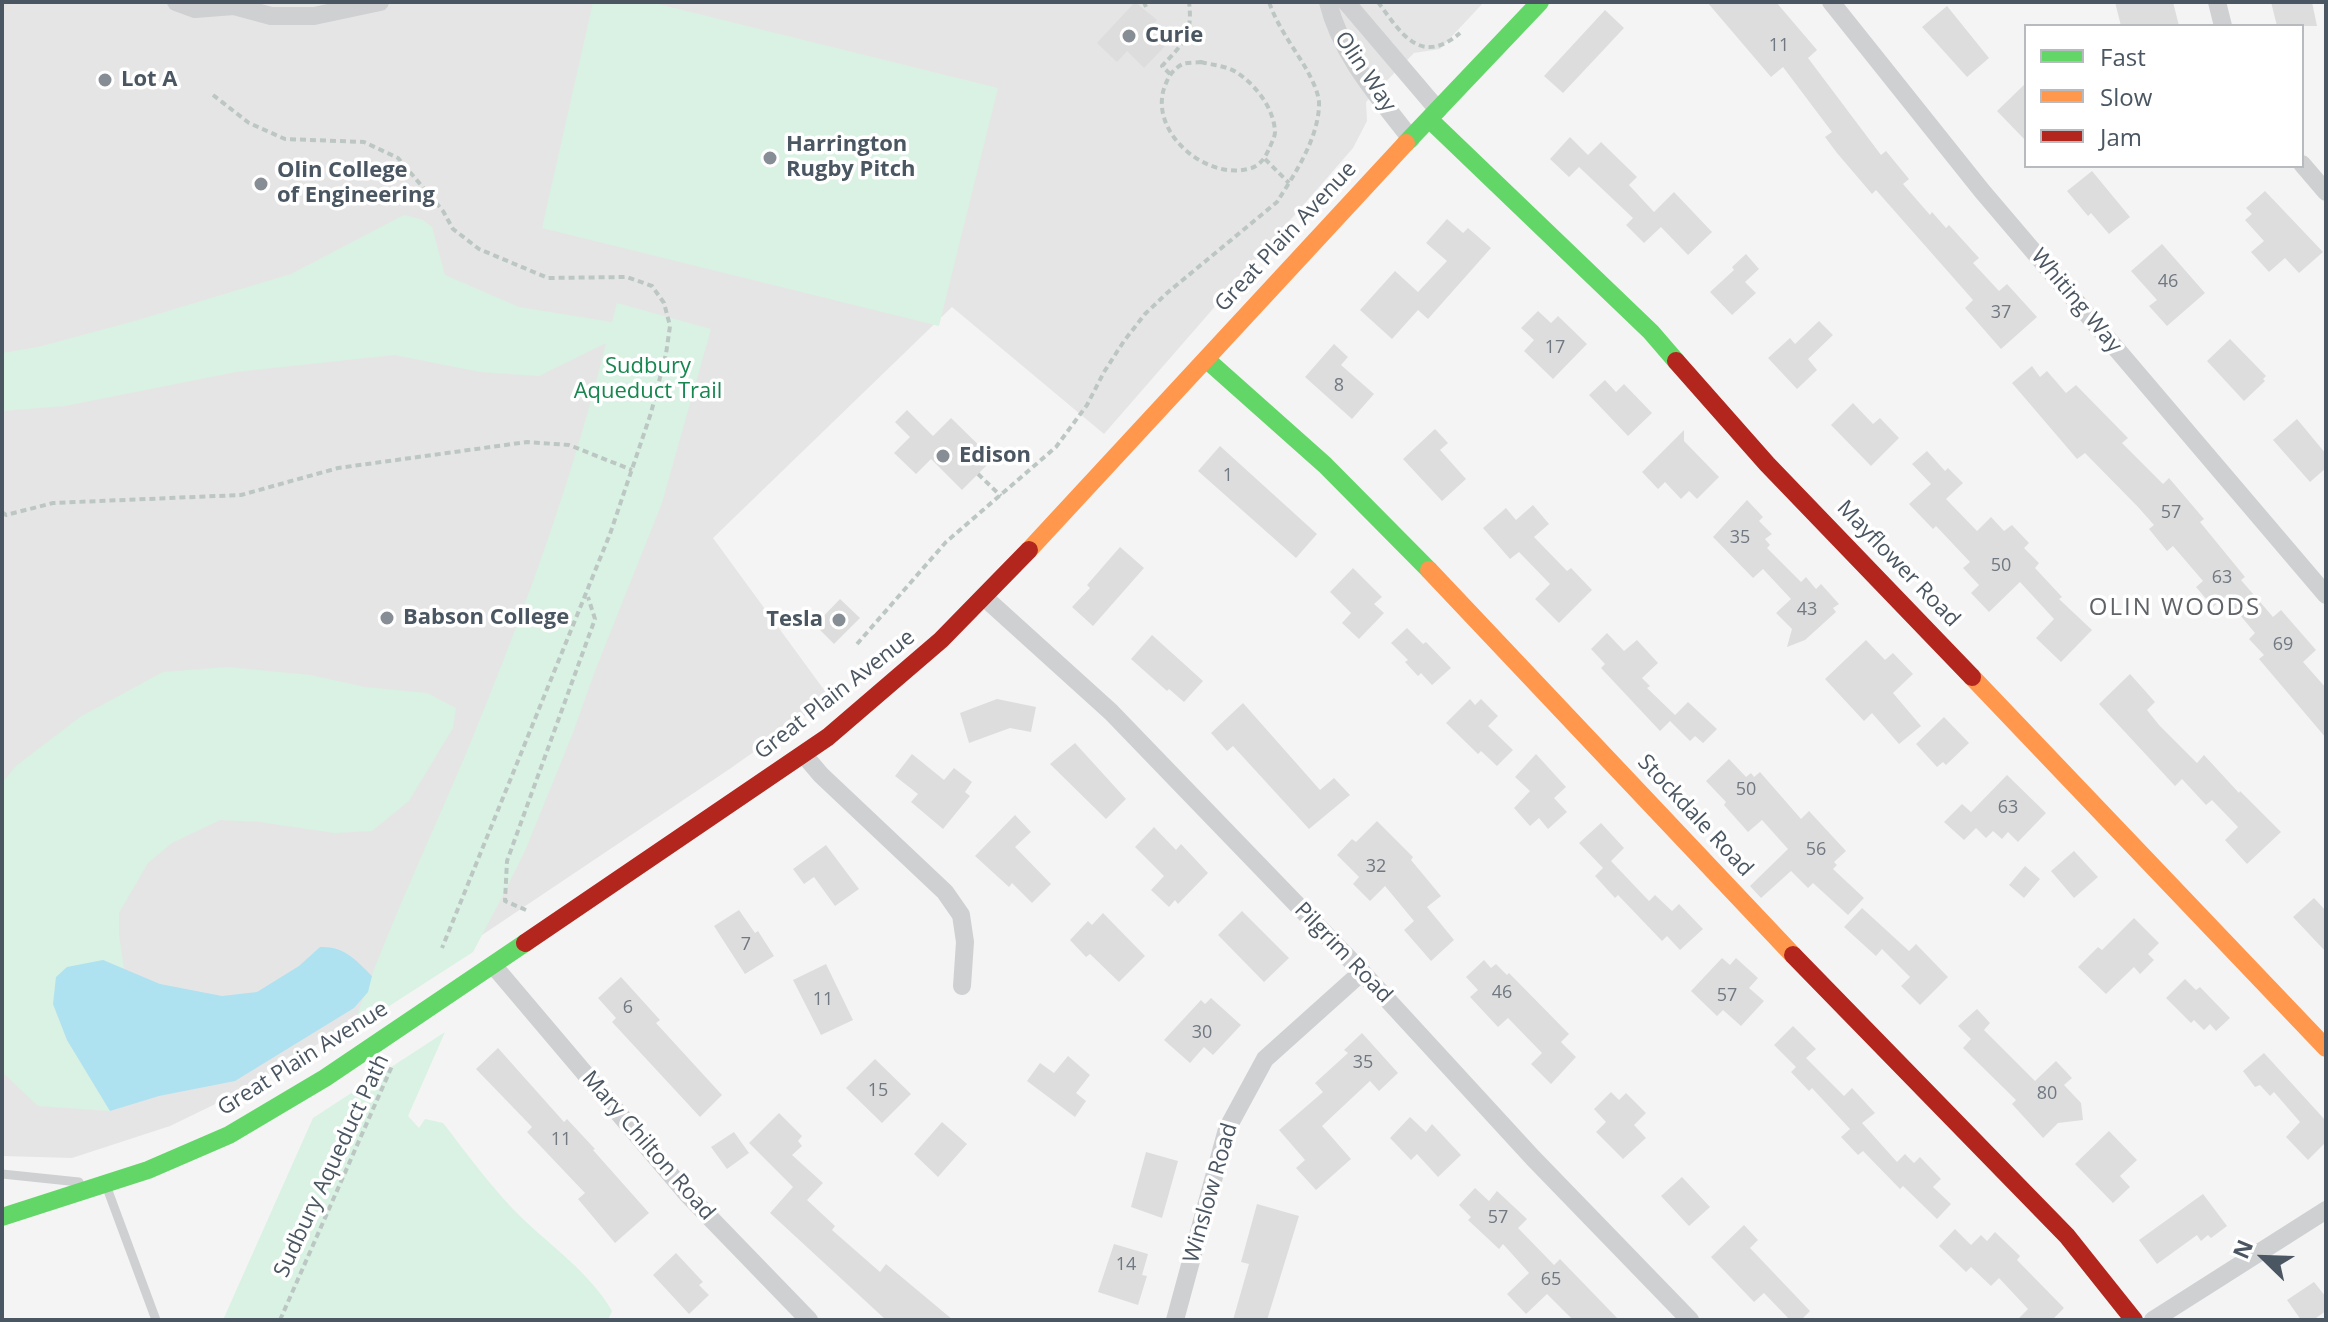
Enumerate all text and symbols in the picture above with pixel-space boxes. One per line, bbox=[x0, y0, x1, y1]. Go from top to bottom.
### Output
place label: Curie bbox=[1145, 23, 1203, 49]
legend bbox=[2024, 24, 2304, 168]
marker: Curie bbox=[1120, 27, 1138, 45]
street label: Olin Way bbox=[1329, 27, 1401, 117]
house number: 11 bbox=[1769, 35, 1789, 57]
text: Fast bbox=[2100, 40, 2146, 73]
place label: Lot A bbox=[121, 67, 177, 93]
marker: Lot A bbox=[96, 71, 114, 89]
text: Slow bbox=[2100, 80, 2152, 113]
text: Jam bbox=[2100, 120, 2142, 153]
place label: Harrington Rugby Pitch bbox=[786, 132, 915, 184]
marker: Harrington Rugby Pitch bbox=[761, 149, 779, 167]
street label: Great Plain Avenue bbox=[1210, 157, 1362, 317]
place label: Olin College of Engineering bbox=[277, 158, 435, 210]
marker: Olin College of Engineering bbox=[252, 175, 270, 193]
street label: Whiting Way bbox=[2025, 244, 2127, 358]
house number: 46 bbox=[2158, 271, 2178, 293]
house number: 37 bbox=[1991, 302, 2011, 324]
house number: 17 bbox=[1545, 337, 1565, 359]
park label: Sudbury Aqueduct Trail bbox=[574, 354, 722, 406]
house number: 8 bbox=[1334, 375, 1344, 397]
place label: Edison bbox=[959, 443, 1031, 469]
marker: Edison bbox=[934, 447, 952, 465]
house number: 1 bbox=[1223, 465, 1233, 487]
street label: Mayflower Road bbox=[1831, 495, 1965, 633]
house number: 57 bbox=[2161, 502, 2181, 524]
house number: 35 bbox=[1730, 527, 1750, 549]
house number: 50 bbox=[1991, 555, 2011, 577]
house number: 63 bbox=[2212, 567, 2232, 589]
district label: OLIN WOODS bbox=[2089, 594, 2261, 622]
house number: 43 bbox=[1797, 599, 1817, 621]
place label: Babson College bbox=[403, 605, 569, 631]
place label: Tesla bbox=[766, 607, 823, 633]
marker: Babson College bbox=[378, 609, 396, 627]
marker: Tesla bbox=[830, 611, 848, 629]
street label: Great Plain Avenue bbox=[750, 624, 920, 766]
house number: 69 bbox=[2273, 634, 2293, 656]
street label: Stockdale Road bbox=[1632, 750, 1758, 882]
house number: 50 bbox=[1736, 779, 1756, 801]
house number: 63 bbox=[1998, 797, 2018, 819]
house number: 56 bbox=[1806, 839, 1826, 861]
house number: 32 bbox=[1366, 856, 1386, 878]
street label: Pilgrim Road bbox=[1289, 897, 1397, 1009]
house number: 7 bbox=[741, 934, 751, 956]
house number: 46 bbox=[1492, 982, 1512, 1004]
house number: 57 bbox=[1717, 985, 1737, 1007]
house number: 11 bbox=[813, 989, 833, 1011]
street label: Great Plain Avenue bbox=[213, 996, 393, 1122]
house number: 6 bbox=[623, 997, 633, 1019]
house number: 30 bbox=[1192, 1022, 1212, 1044]
street label: Sudbury Aqueduct Path bbox=[269, 1050, 395, 1282]
house number: 35 bbox=[1353, 1052, 1373, 1074]
street label: Mary Chilton Road bbox=[576, 1066, 720, 1226]
house number: 15 bbox=[868, 1080, 888, 1102]
house number: 80 bbox=[2037, 1083, 2057, 1105]
street label: Winslow Road bbox=[1178, 1120, 1244, 1266]
house number: 11 bbox=[551, 1129, 571, 1151]
house number: 57 bbox=[1488, 1207, 1508, 1229]
north arrow bbox=[2224, 1218, 2304, 1298]
text: N bbox=[2225, 1235, 2259, 1263]
house number: 14 bbox=[1116, 1254, 1136, 1276]
house number: 65 bbox=[1541, 1269, 1561, 1291]

